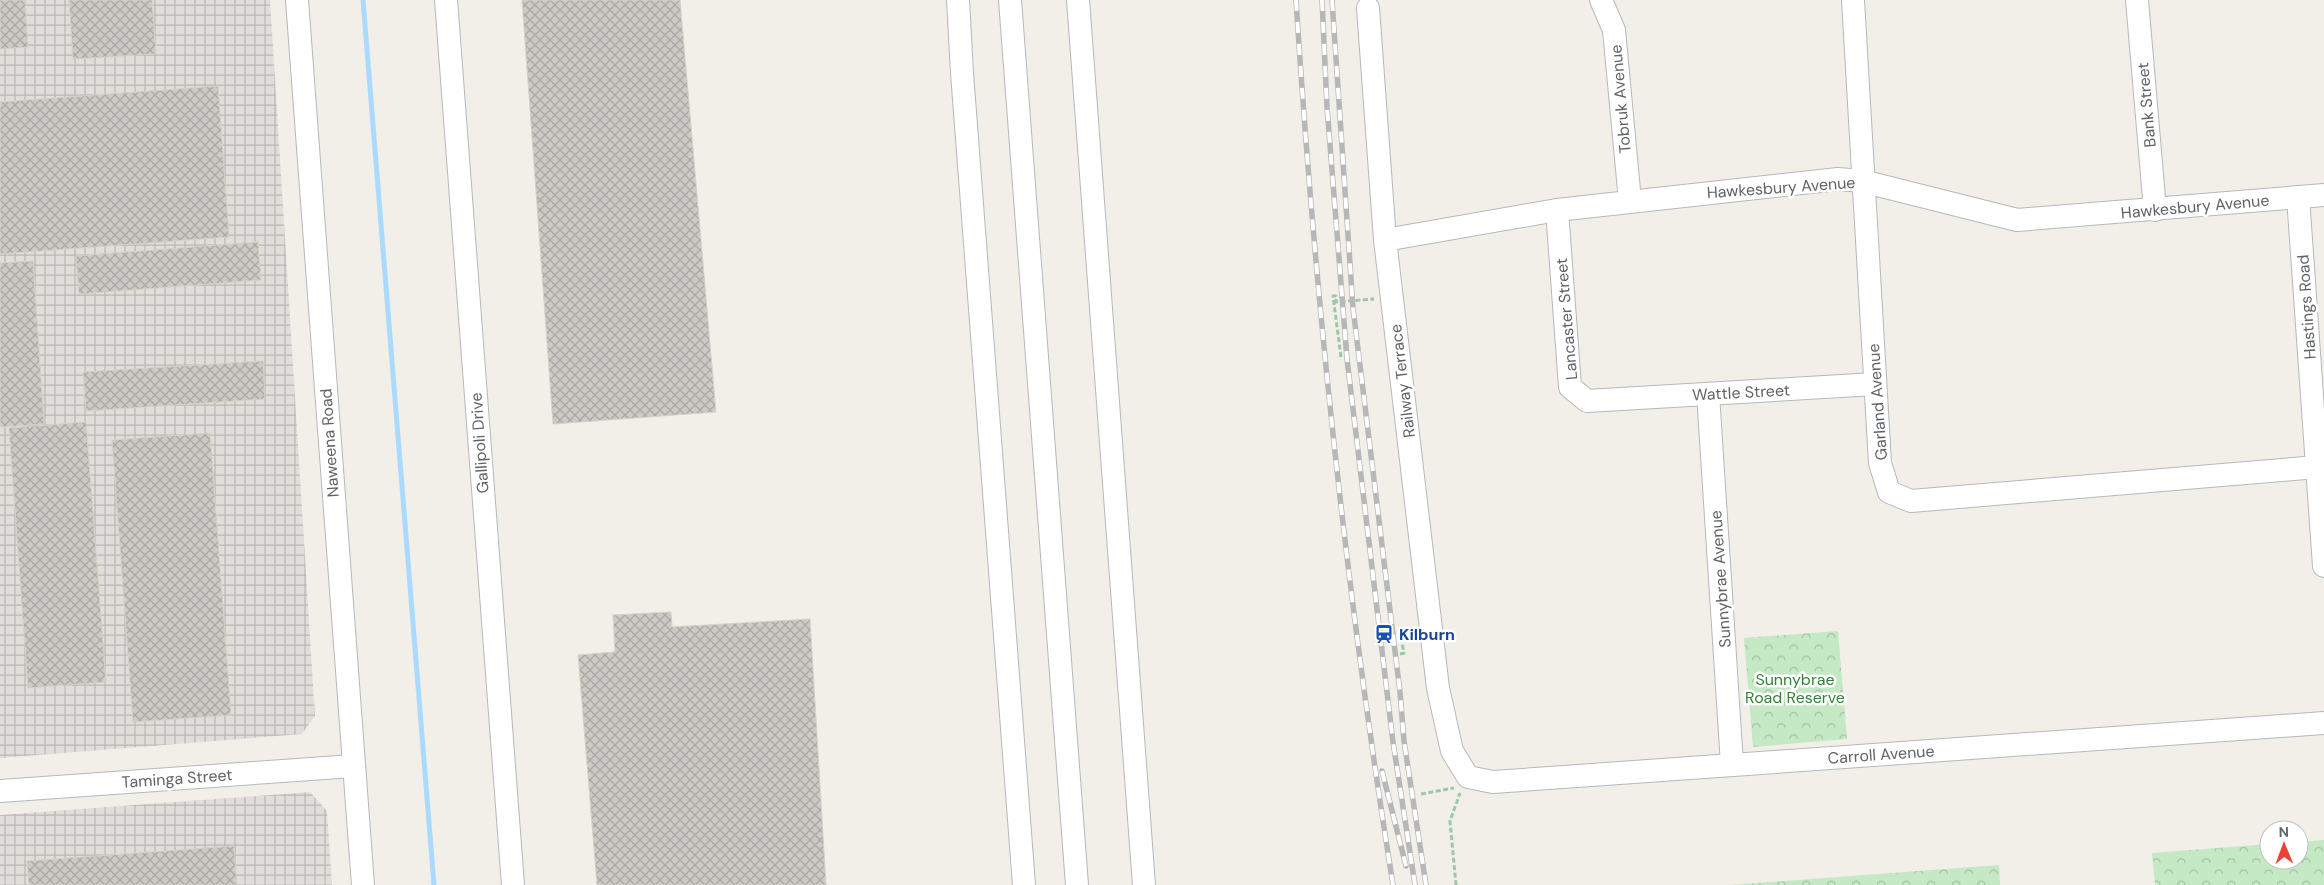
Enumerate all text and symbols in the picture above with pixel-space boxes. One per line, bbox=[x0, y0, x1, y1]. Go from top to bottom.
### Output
street label: Tobruk Avenue bbox=[1605, 44, 1636, 154]
street label: Bank Street bbox=[2132, 62, 2161, 148]
street label: Hawkesbury Avenue bbox=[1706, 172, 1856, 203]
street label: Hawkesbury Avenue bbox=[2120, 190, 2270, 223]
street label: Hastings Road bbox=[2292, 254, 2321, 360]
street label: Lancaster Street bbox=[1551, 257, 1582, 381]
street label: Railway Terrace bbox=[1385, 323, 1420, 439]
street label: Garland Avenue bbox=[1863, 343, 1892, 461]
street label: Wattle Street bbox=[1692, 379, 1791, 406]
street label: Naweena Road bbox=[315, 388, 344, 498]
street label: Gallipoli Drive bbox=[466, 392, 493, 494]
street label: Sunnybrae Avenue bbox=[1705, 509, 1736, 648]
station icon: Kilburn bbox=[1373, 623, 1395, 645]
place label: Kilburn bbox=[1399, 624, 1455, 645]
park label: Sunnybrae Road Reserve bbox=[1745, 669, 1845, 708]
street label: Carroll Avenue bbox=[1827, 740, 1935, 769]
street label: Taminga Street bbox=[121, 764, 233, 793]
north arrow bbox=[2259, 820, 2309, 870]
text: N bbox=[2279, 823, 2289, 841]

